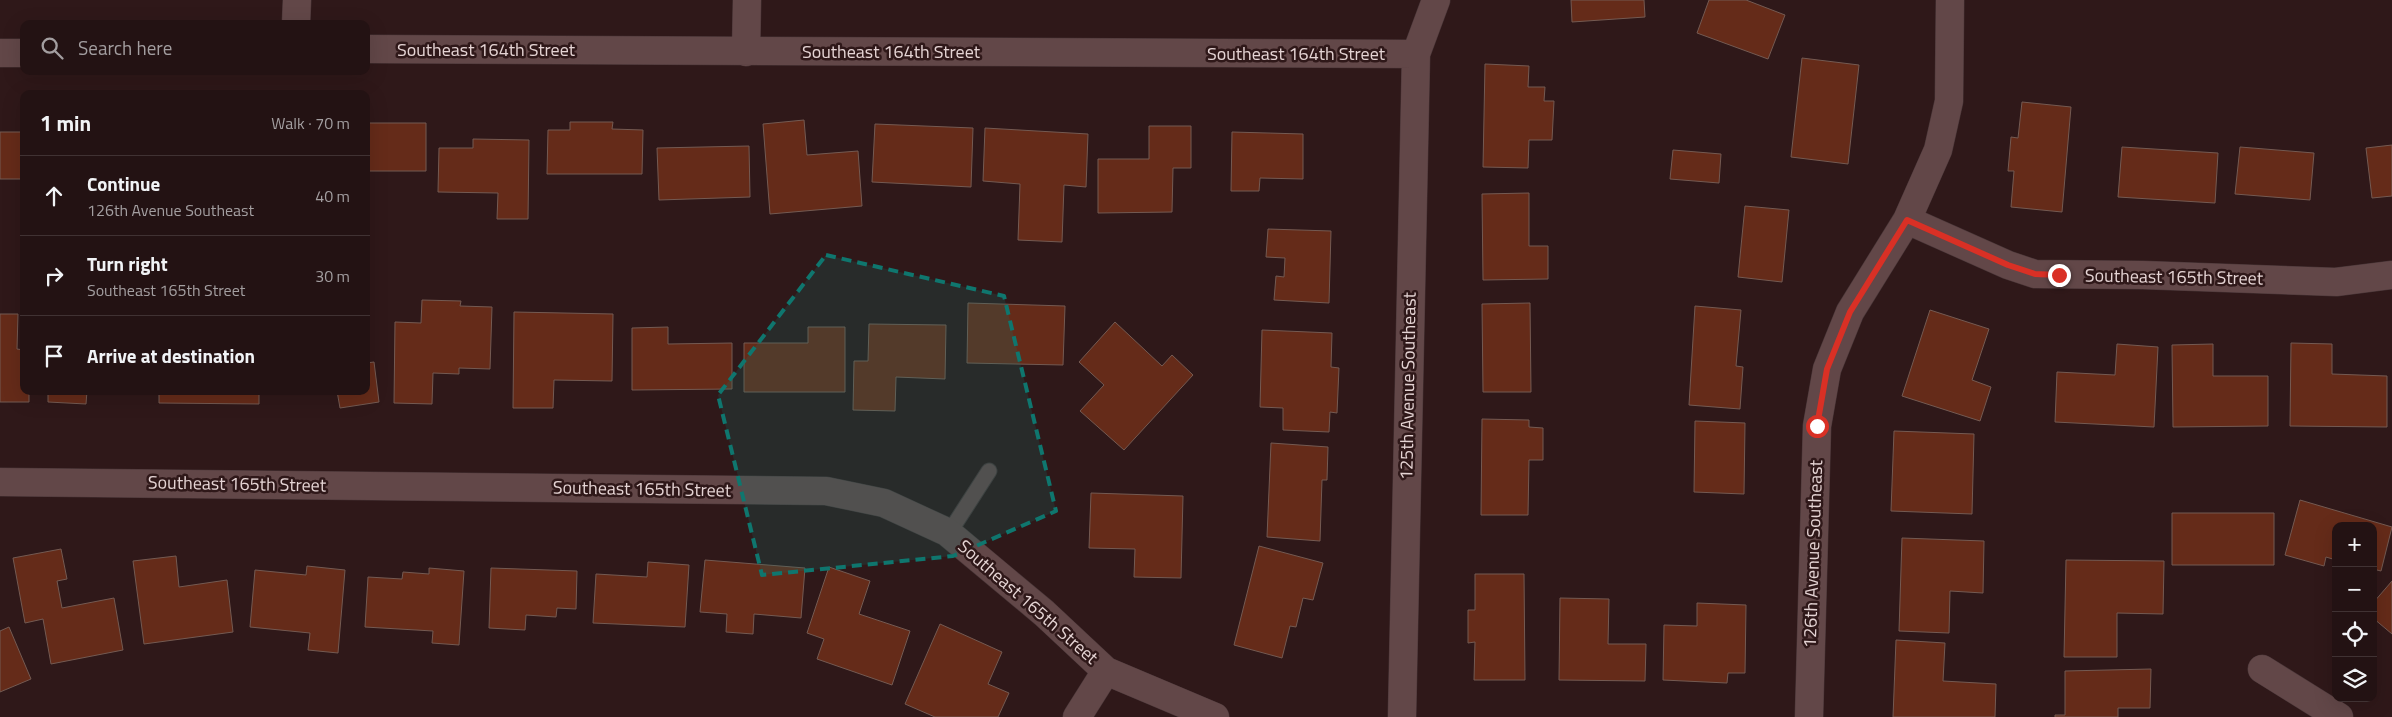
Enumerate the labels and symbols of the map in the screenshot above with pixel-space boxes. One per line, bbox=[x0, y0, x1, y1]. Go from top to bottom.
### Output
street label: Southeast 164th Street bbox=[397, 36, 576, 63]
street label: Southeast 164th Street bbox=[802, 38, 981, 65]
street label: Southeast 164th Street bbox=[1207, 40, 1386, 67]
street label: Southeast 165th Street bbox=[2085, 261, 2264, 292]
route end bbox=[2048, 264, 2071, 287]
street label: 125th Avenue Southeast bbox=[1392, 291, 1423, 480]
route start bbox=[1806, 415, 1829, 438]
street label: 126th Avenue Southeast bbox=[1796, 459, 1829, 648]
street label: Southeast 165th Street bbox=[148, 468, 327, 499]
street label: Southeast 165th Street bbox=[553, 473, 732, 504]
street label: Southeast 165th Street bbox=[952, 533, 1105, 671]

